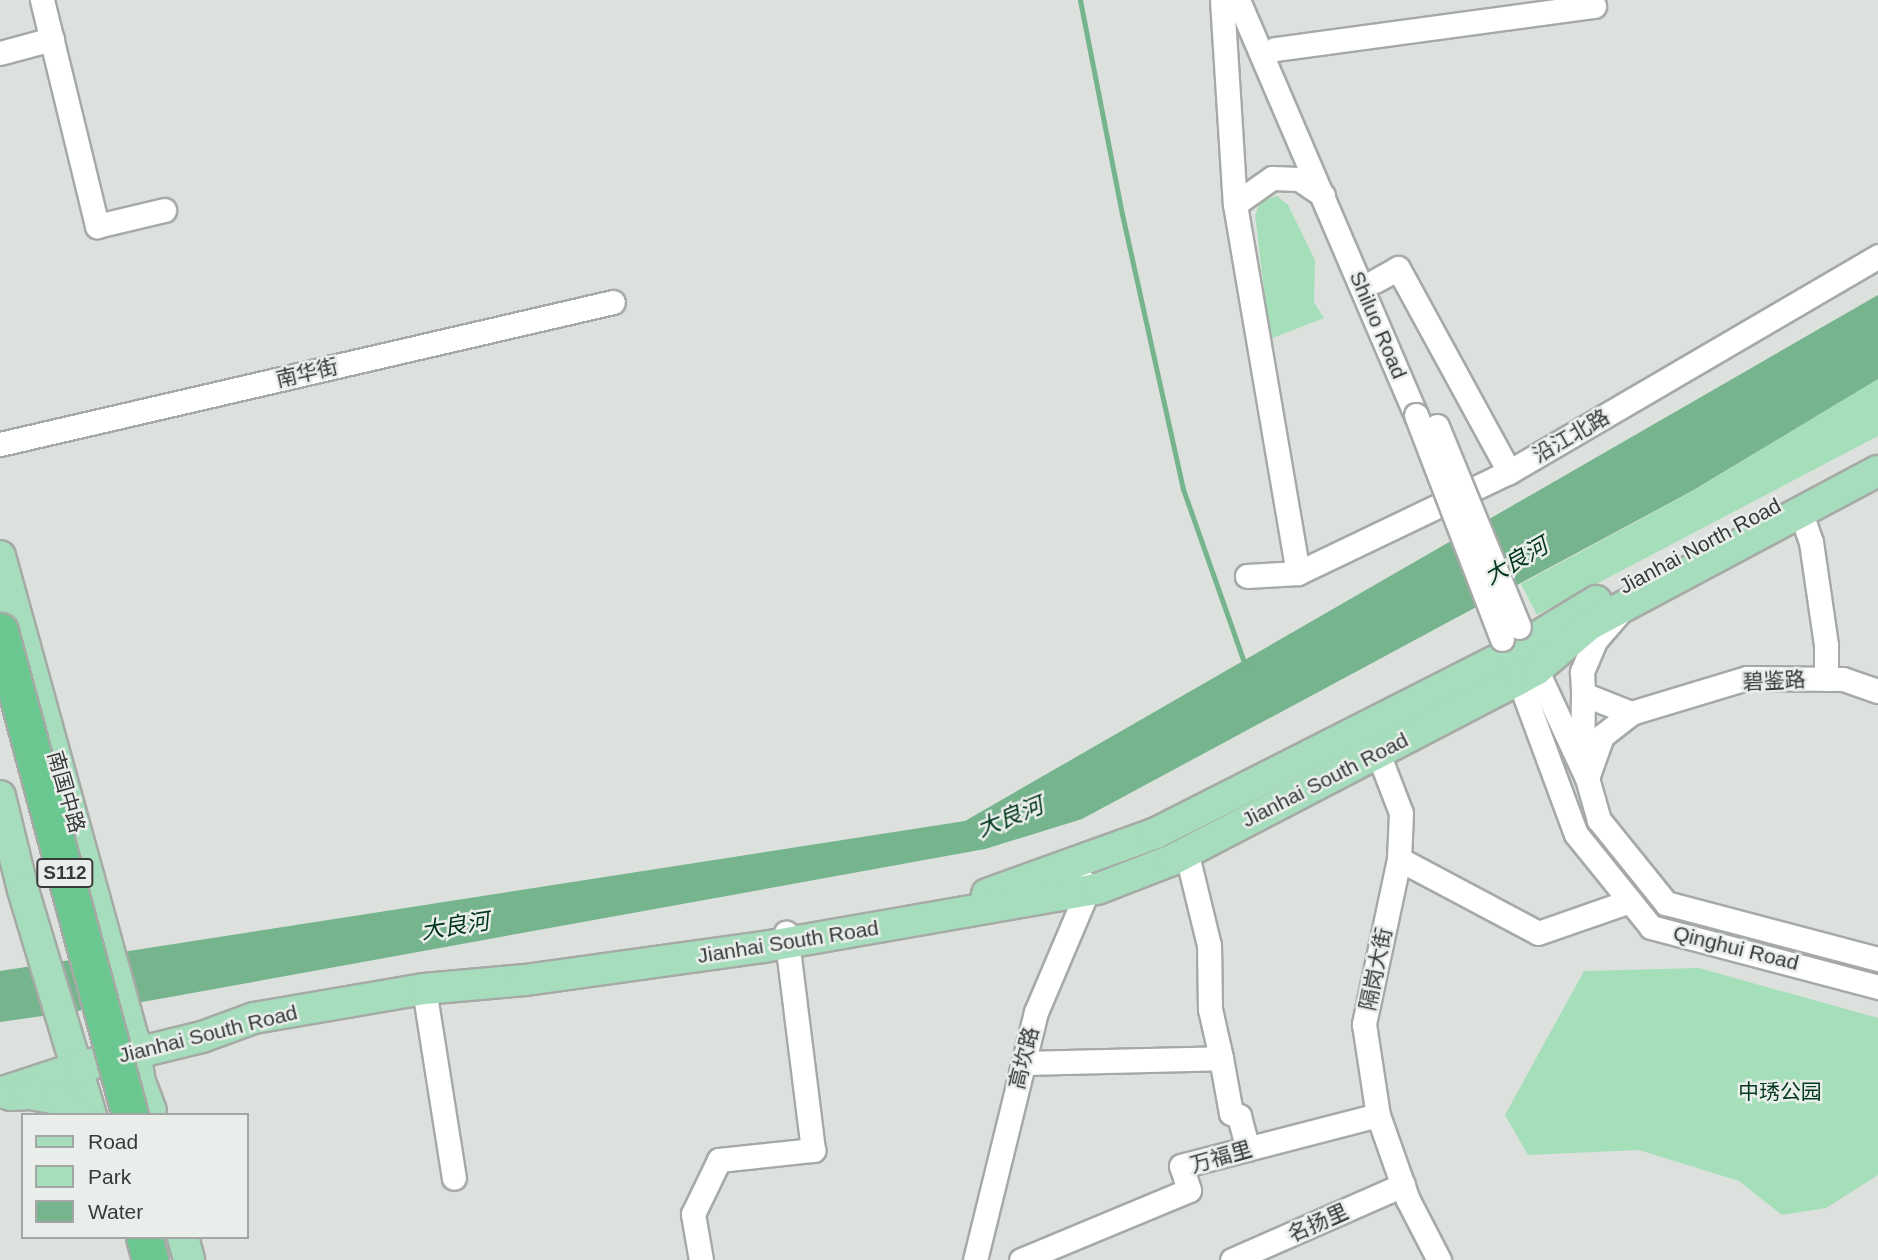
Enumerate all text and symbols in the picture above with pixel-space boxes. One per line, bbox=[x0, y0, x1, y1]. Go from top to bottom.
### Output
street label: Shiluo Road bbox=[1344, 267, 1412, 383]
street label: 南华街 bbox=[273, 354, 341, 392]
street label: 沿江北路 bbox=[1528, 404, 1614, 468]
street label: Jianhai North Road bbox=[1615, 493, 1785, 599]
water label: 大良河 bbox=[1479, 532, 1553, 590]
street label: 碧鉴路 bbox=[1742, 667, 1806, 695]
street label: Jianhai South Road bbox=[1238, 727, 1412, 833]
street label: 南国中路 bbox=[42, 748, 90, 836]
water label: 大良河 bbox=[973, 791, 1047, 843]
road number: S112 bbox=[35, 858, 95, 888]
water label: 大良河 bbox=[419, 907, 491, 945]
street label: Jianhai South Road bbox=[696, 915, 880, 969]
street label: Qinghui Road bbox=[1671, 920, 1801, 976]
street label: 隔岗大街 bbox=[1355, 925, 1397, 1013]
street label: Jianhai South Road bbox=[116, 1000, 300, 1068]
street label: 高坎路 bbox=[1004, 1024, 1044, 1092]
park label: 中琇公园 bbox=[1738, 1079, 1822, 1105]
legend bbox=[21, 1113, 248, 1239]
text: Road bbox=[88, 1130, 138, 1153]
street label: 万福里 bbox=[1187, 1136, 1255, 1178]
text: Park bbox=[88, 1165, 131, 1188]
street label: 名扬里 bbox=[1284, 1199, 1352, 1247]
text: Water bbox=[88, 1200, 143, 1223]

